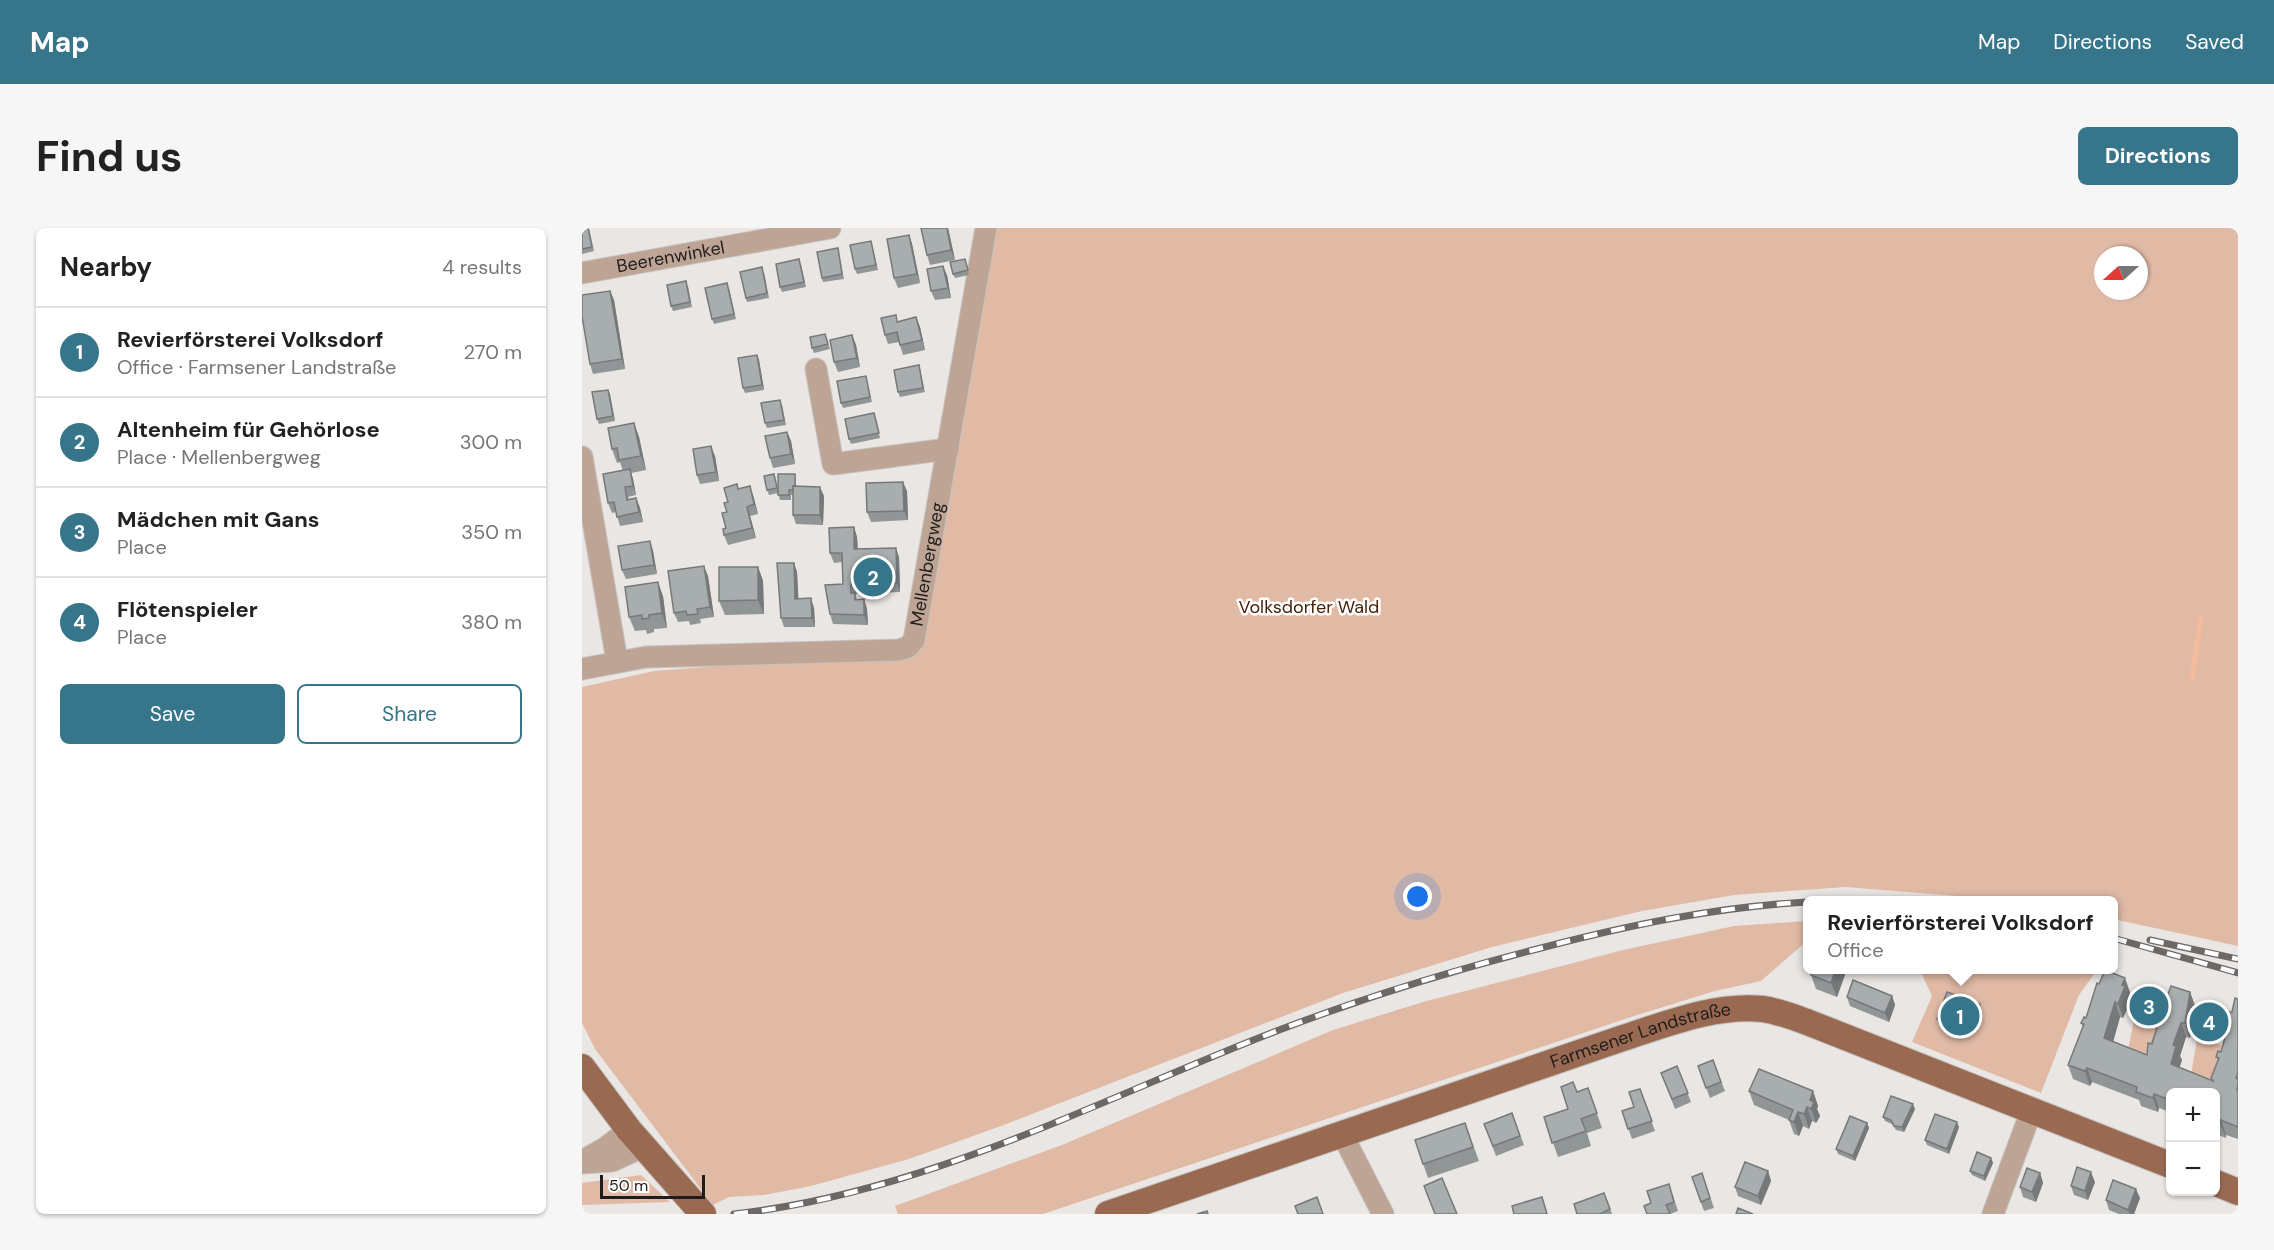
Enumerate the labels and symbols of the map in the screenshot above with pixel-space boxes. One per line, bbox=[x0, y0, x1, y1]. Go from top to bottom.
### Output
street label: Beerenwinkel bbox=[615, 235, 726, 278]
north arrow bbox=[2094, 246, 2148, 300]
street label: Mellenbergweg bbox=[905, 500, 950, 628]
pin: 2 bbox=[854, 554, 892, 600]
park label: Volksdorfer Wald bbox=[1239, 595, 1379, 619]
your location bbox=[1403, 882, 1432, 911]
pin: 3 bbox=[2130, 984, 2168, 1028]
pin: 1 bbox=[1940, 994, 1980, 1038]
street label: Farmsener Landstraße bbox=[1547, 997, 1732, 1074]
pin: 4 bbox=[2190, 1000, 2228, 1044]
scale bar bbox=[600, 1172, 705, 1200]

